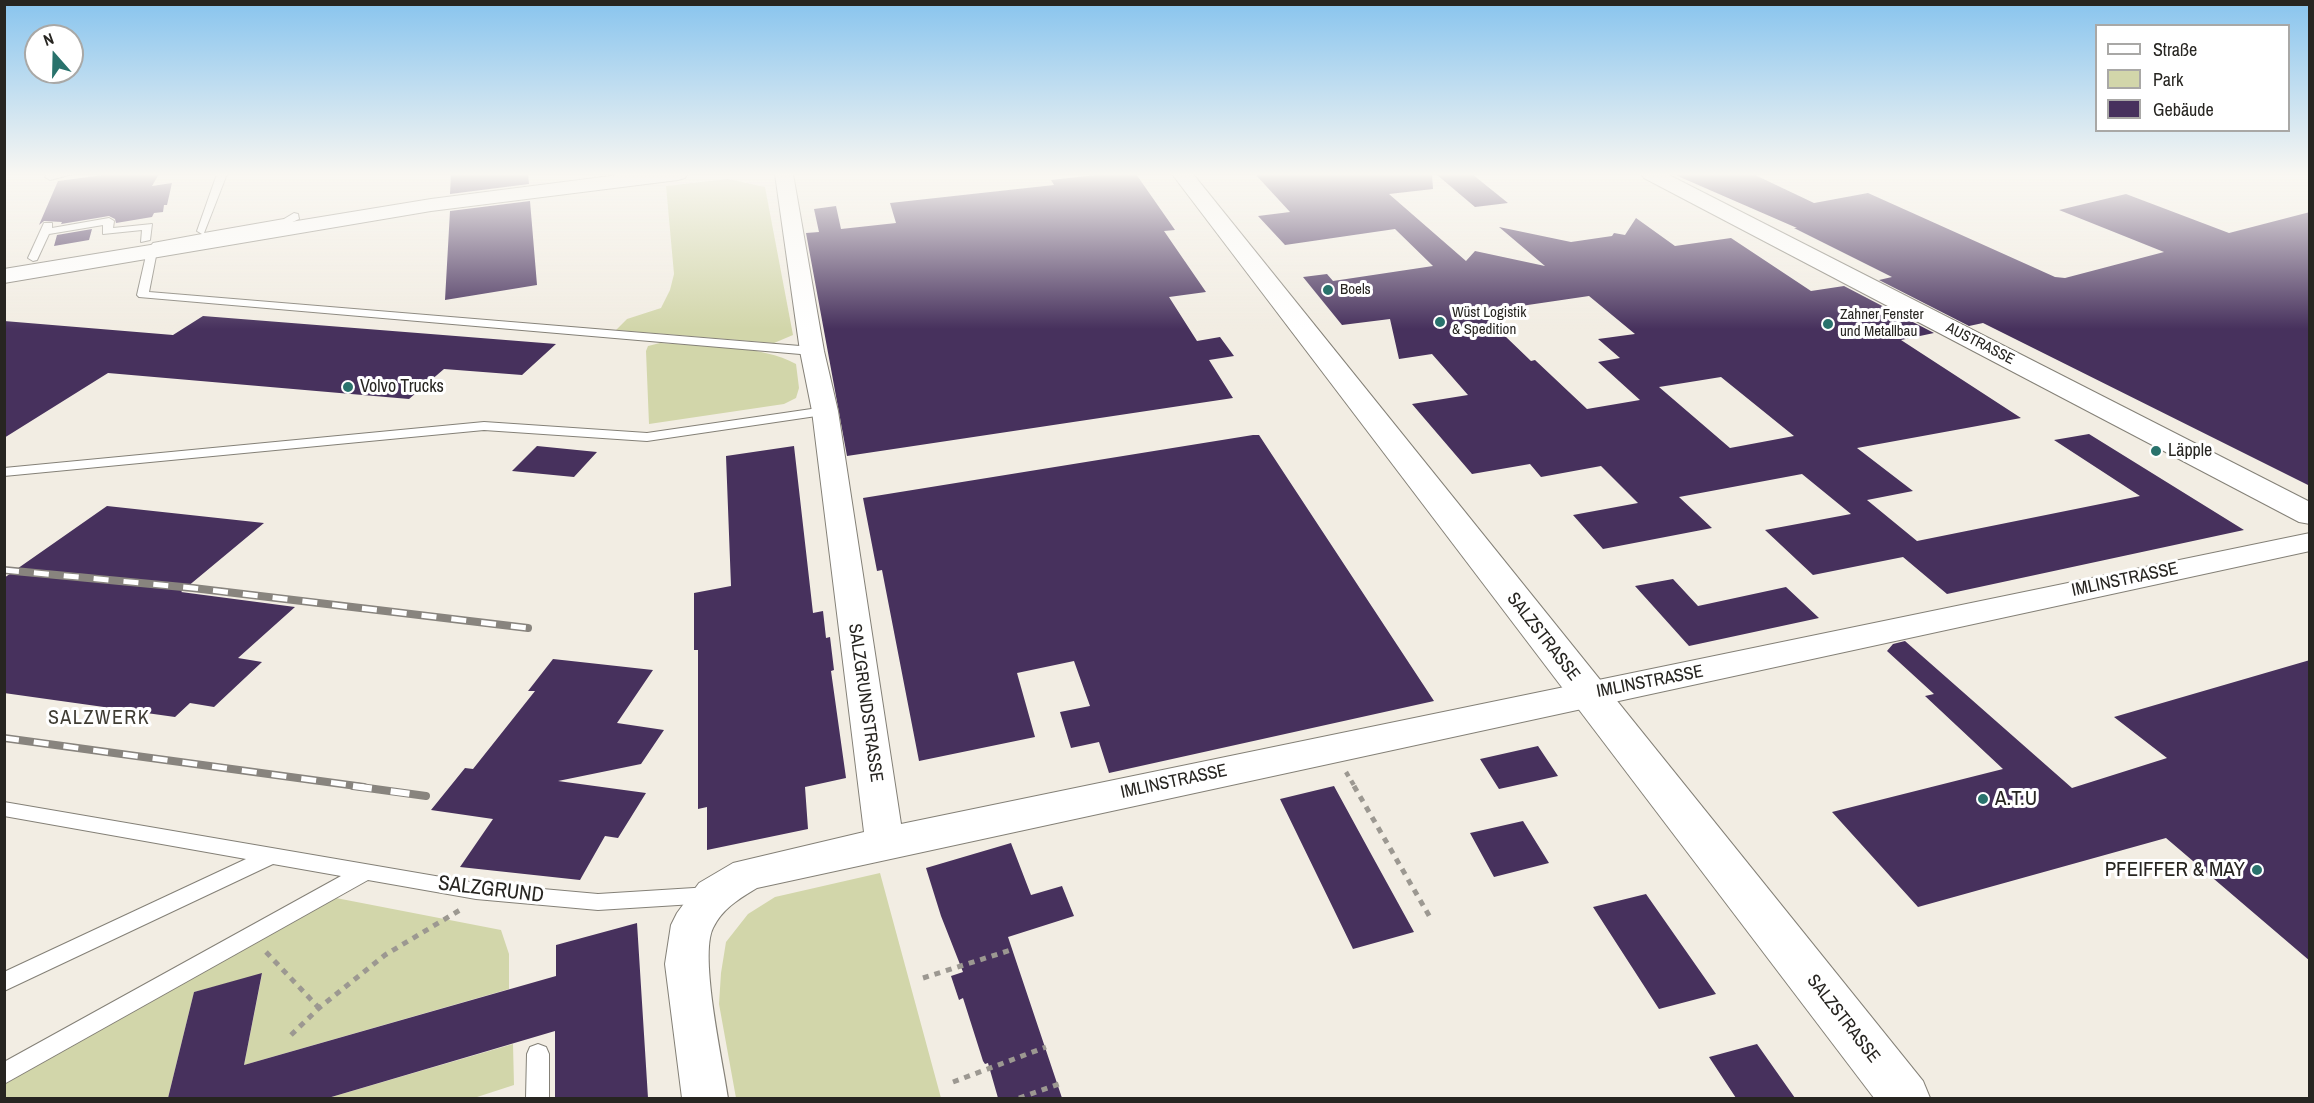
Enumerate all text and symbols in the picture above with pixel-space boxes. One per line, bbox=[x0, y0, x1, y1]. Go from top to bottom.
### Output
north arrow bbox=[24, 24, 84, 84]
legend bbox=[2095, 24, 2290, 132]
text: N bbox=[40, 27, 57, 51]
text: Straße bbox=[2153, 37, 2197, 62]
text: Park bbox=[2153, 67, 2183, 92]
text: Gebäude bbox=[2153, 97, 2214, 122]
place label: Boels bbox=[1340, 281, 1371, 299]
marker: Boels bbox=[1321, 283, 1335, 297]
place label: Wüst Logistik & Spedition bbox=[1452, 304, 1526, 339]
place label: Zahner Fenster und Metallbau bbox=[1840, 306, 1923, 341]
marker: Wüst Logistik & Spedition bbox=[1433, 315, 1447, 329]
marker: Zahner Fenster und Metallbau bbox=[1821, 317, 1835, 331]
street label: AUSTRASSE bbox=[1943, 319, 2017, 369]
place label: Volvo Trucks bbox=[360, 376, 444, 398]
marker: Volvo Trucks bbox=[341, 380, 355, 394]
place label: Läpple bbox=[2168, 440, 2212, 462]
marker: Läpple bbox=[2149, 444, 2163, 458]
street label: IMLINSTRASSE bbox=[2070, 558, 2180, 602]
street label: SALZSTRASSE bbox=[1502, 589, 1584, 685]
street label: SALZGRUNDSTRASSE bbox=[843, 622, 887, 784]
street label: IMLINSTRASSE bbox=[1595, 661, 1705, 703]
district label: SALZWERK bbox=[48, 707, 150, 731]
street label: IMLINSTRASSE bbox=[1119, 760, 1229, 804]
place label: A.T.U bbox=[1995, 786, 2037, 812]
marker: A.T.U bbox=[1976, 792, 1990, 806]
place label: PFEIFFER & MAY bbox=[2105, 857, 2245, 883]
marker: PFEIFFER & MAY bbox=[2250, 863, 2264, 877]
street label: SALZGRUND bbox=[437, 871, 545, 909]
street label: SALZSTRASSE bbox=[1802, 971, 1884, 1067]

